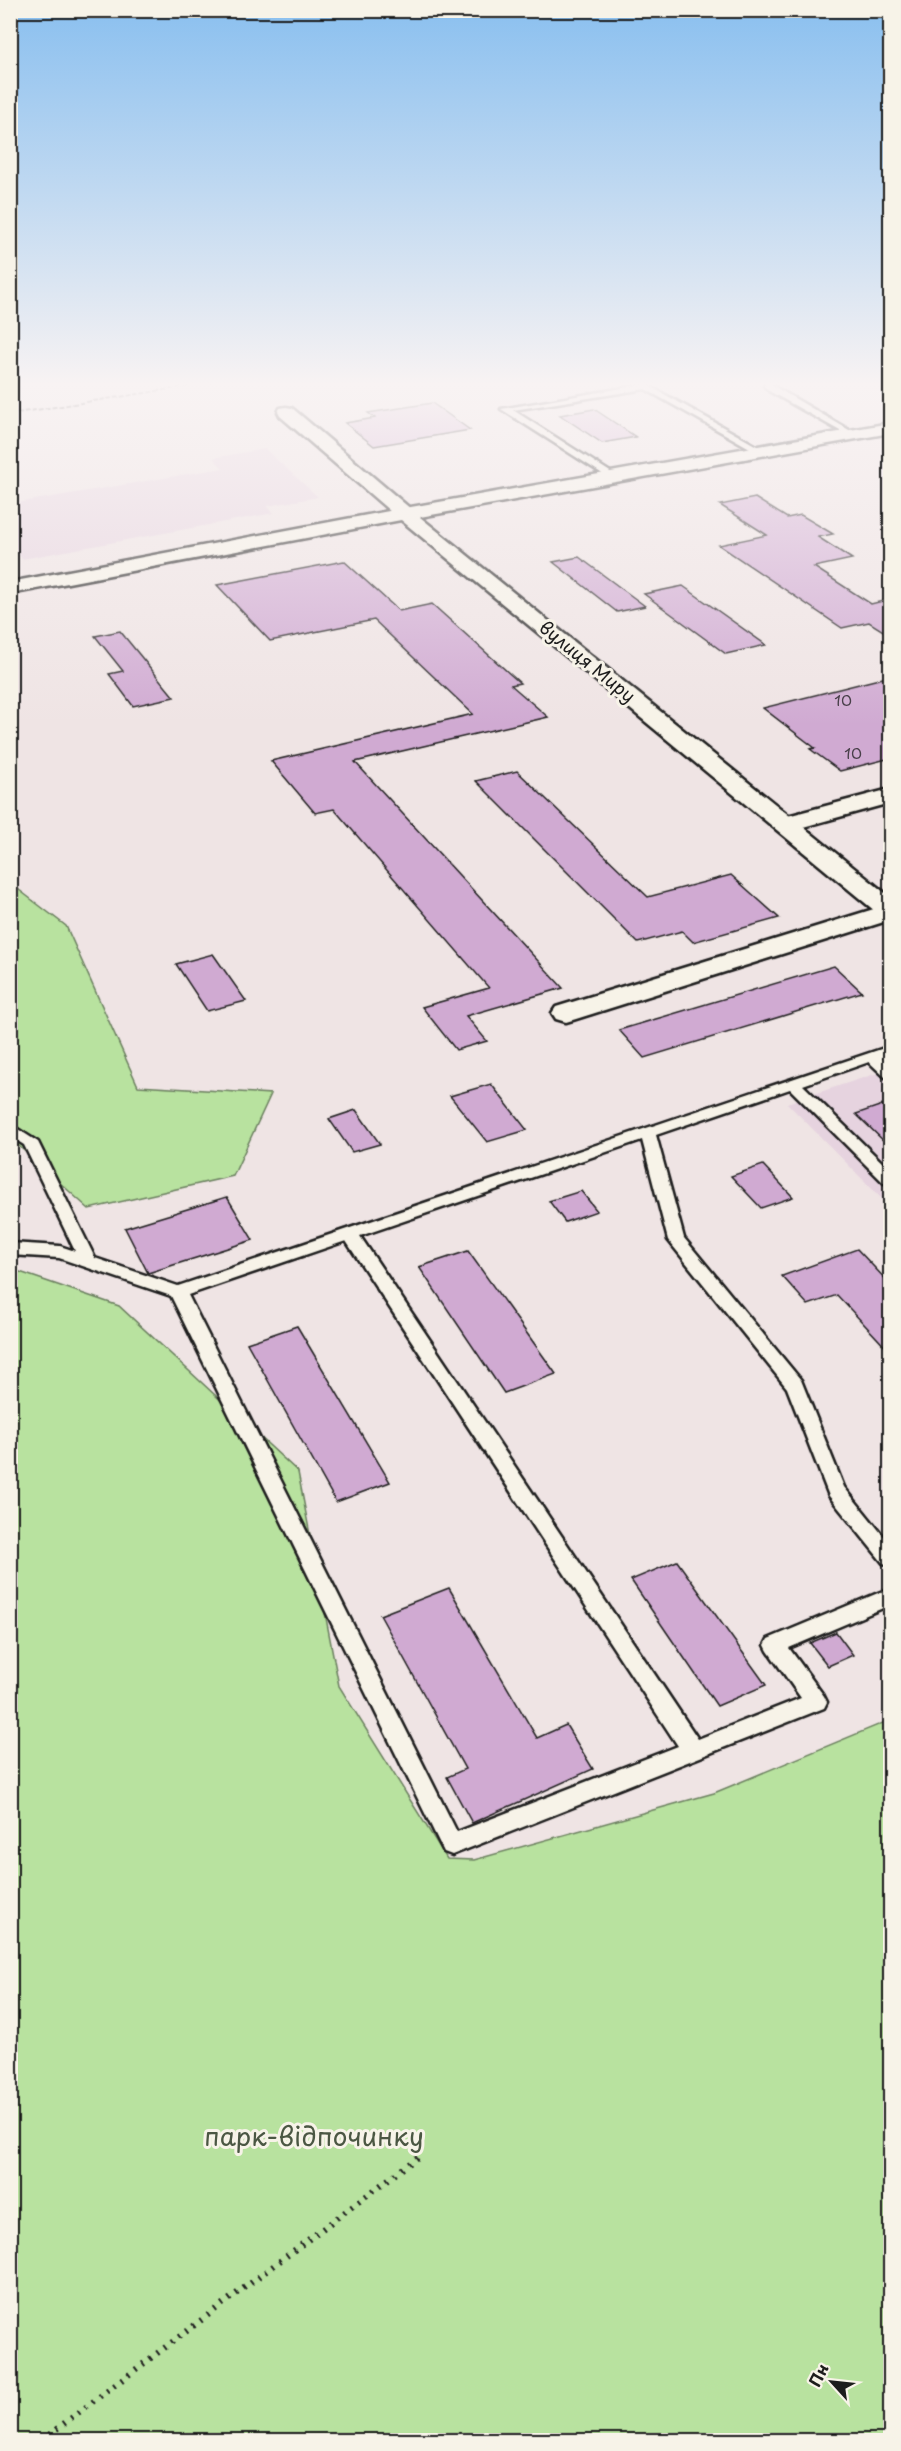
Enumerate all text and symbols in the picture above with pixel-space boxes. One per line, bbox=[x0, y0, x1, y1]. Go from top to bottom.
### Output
street label: вулиця Миру bbox=[534, 613, 642, 708]
house number: 10 bbox=[834, 688, 852, 711]
house number: 10 bbox=[844, 741, 862, 764]
park label: парк-відпочинку bbox=[204, 2116, 424, 2155]
north arrow bbox=[802, 2352, 862, 2412]
text: Пн bbox=[802, 2359, 834, 2391]

